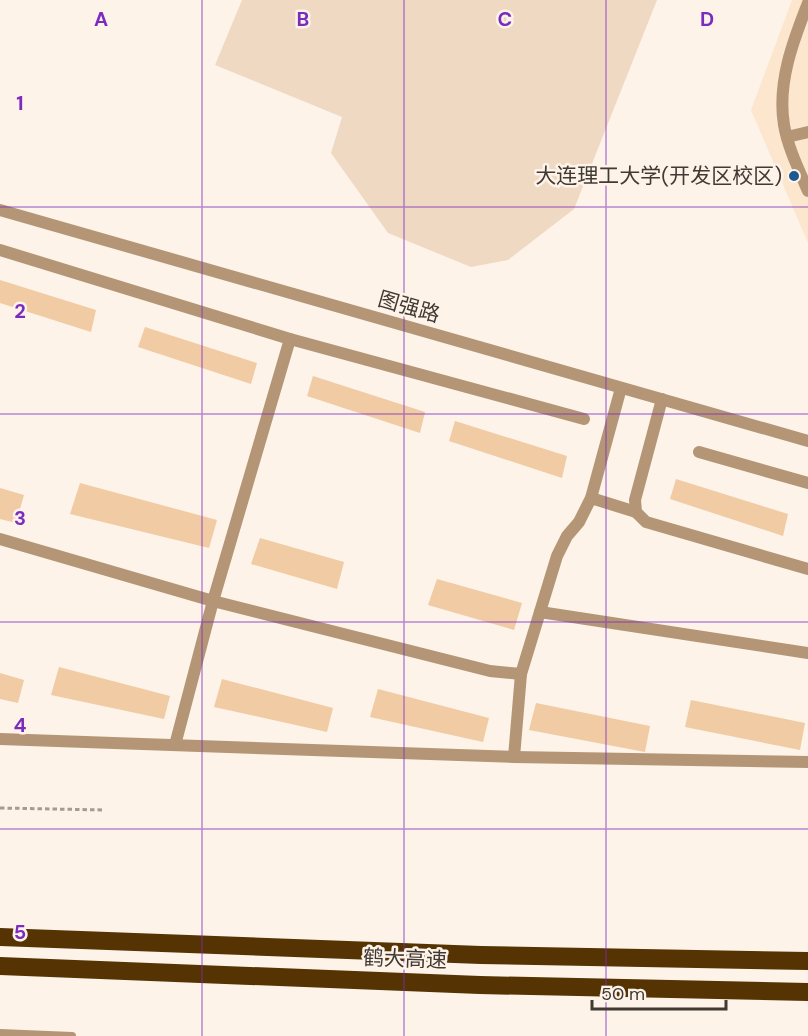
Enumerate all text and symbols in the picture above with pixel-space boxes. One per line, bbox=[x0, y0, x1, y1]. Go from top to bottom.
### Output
text: A bbox=[94, 6, 108, 32]
text: B bbox=[297, 6, 309, 32]
text: C bbox=[498, 6, 512, 32]
text: D bbox=[700, 6, 714, 32]
text: 1 bbox=[16, 90, 24, 116]
place label: 大连理工大学(开发区校区) bbox=[535, 162, 782, 190]
marker: 大连理工大学(开发区校区) bbox=[787, 169, 801, 183]
street label: 图强路 bbox=[375, 285, 443, 329]
text: 2 bbox=[14, 298, 26, 324]
text: 3 bbox=[14, 505, 26, 531]
text: 4 bbox=[14, 712, 27, 738]
text: 5 bbox=[14, 919, 26, 945]
street label: 鹤大高速 bbox=[363, 944, 447, 974]
scale bar bbox=[592, 973, 726, 1011]
text: 50 m bbox=[601, 982, 645, 1006]

